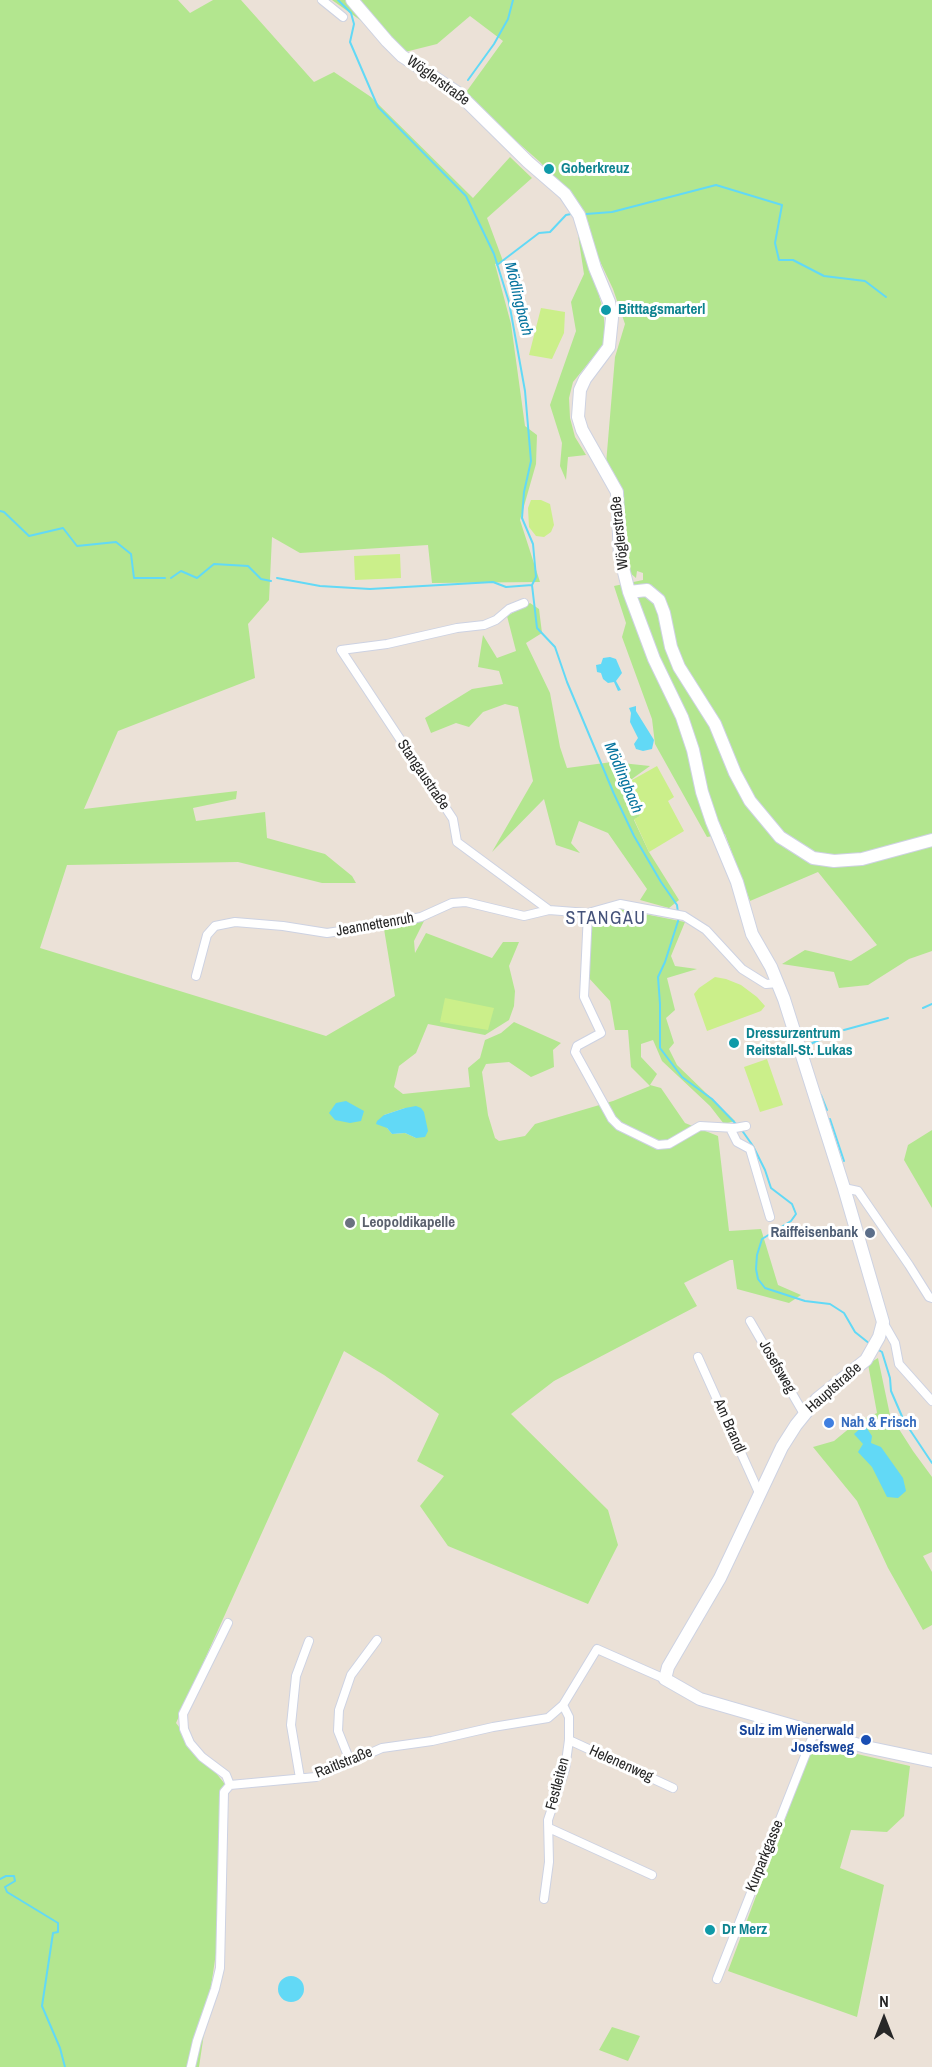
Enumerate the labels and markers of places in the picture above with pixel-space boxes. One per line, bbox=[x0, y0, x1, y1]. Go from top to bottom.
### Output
place label: Goberkreuz bbox=[561, 160, 629, 178]
marker: Goberkreuz bbox=[542, 162, 556, 176]
place label: Bitttagsmarterl bbox=[618, 301, 705, 319]
marker: Bitttagsmarterl bbox=[599, 303, 613, 317]
place label: Dressurzentrum Reitstall-St. Lukas bbox=[746, 1025, 853, 1060]
marker: Dressurzentrum Reitstall-St. Lukas bbox=[727, 1036, 741, 1050]
place label: Leopoldikapelle bbox=[362, 1214, 455, 1232]
marker: Leopoldikapelle bbox=[343, 1216, 357, 1230]
place label: Raiffeisenbank bbox=[771, 1224, 858, 1242]
marker: Raiffeisenbank bbox=[863, 1226, 877, 1240]
place label: Nah & Frisch bbox=[841, 1414, 917, 1432]
marker: Nah & Frisch bbox=[822, 1416, 836, 1430]
place label: Sulz im Wienerwald Josefsweg bbox=[739, 1722, 854, 1757]
marker: Sulz im Wienerwald Josefsweg bbox=[859, 1733, 873, 1747]
place label: Dr Merz bbox=[722, 1921, 767, 1939]
marker: Dr Merz bbox=[703, 1923, 717, 1937]

